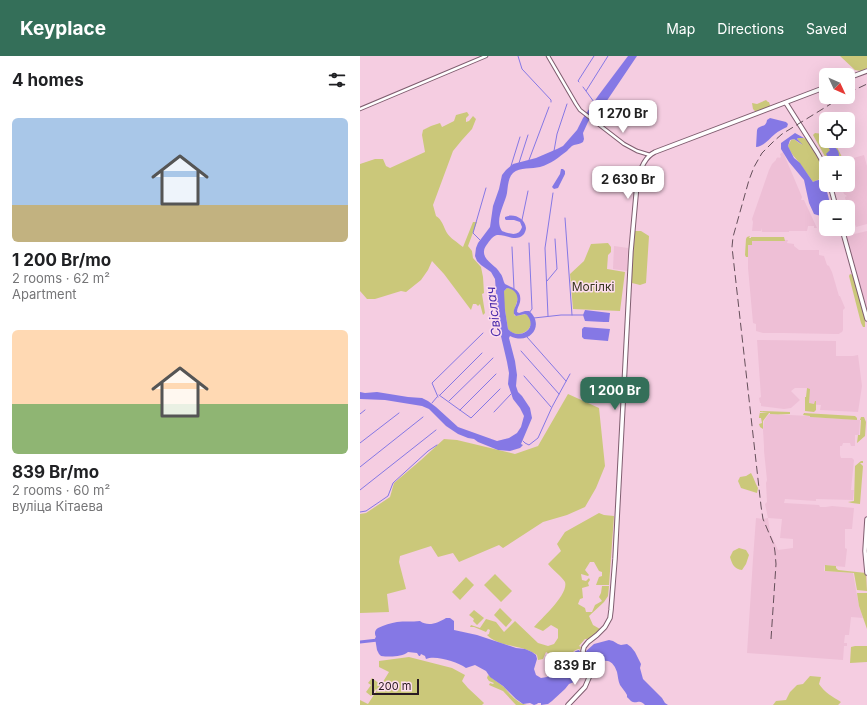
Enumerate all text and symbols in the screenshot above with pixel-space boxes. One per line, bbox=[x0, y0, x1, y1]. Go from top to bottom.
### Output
text: Keyplace bbox=[20, 17, 106, 40]
text: Map bbox=[666, 20, 695, 37]
text: Directions bbox=[717, 20, 784, 37]
text: Saved bbox=[806, 20, 847, 37]
north arrow bbox=[819, 68, 855, 104]
map controls bbox=[819, 68, 855, 236]
icon: filters bbox=[326, 69, 348, 91]
text: 4 homes bbox=[12, 70, 84, 90]
pin: 1 270 Br bbox=[582, 100, 664, 134]
text: 1 270 Br bbox=[598, 105, 648, 121]
button: locate bbox=[819, 112, 855, 148]
icon: home bbox=[144, 144, 216, 216]
button: + bbox=[819, 156, 855, 192]
pin: 2 630 Br bbox=[587, 166, 669, 200]
text: 2 630 Br bbox=[601, 171, 655, 187]
button: − bbox=[819, 200, 855, 236]
text: 1 200 Br/mo bbox=[12, 250, 111, 270]
text: 2 rooms · 62 m² bbox=[12, 270, 110, 286]
park label: Могілкі bbox=[572, 279, 614, 294]
text: Apartment bbox=[12, 286, 77, 302]
water label: Свіслач bbox=[482, 286, 504, 338]
icon: home bbox=[144, 356, 216, 428]
pin: 1 200 Br bbox=[574, 377, 656, 411]
text: 1 200 Br bbox=[589, 382, 641, 398]
text: 839 Br/mo bbox=[12, 462, 99, 482]
text: 2 rooms · 60 m² bbox=[12, 482, 110, 498]
text: вуліца Кітаева bbox=[12, 498, 103, 514]
pin: 839 Br bbox=[542, 652, 608, 686]
text: 839 Br bbox=[554, 657, 596, 673]
scale bar bbox=[372, 677, 419, 696]
text: 200 m bbox=[378, 679, 411, 693]

